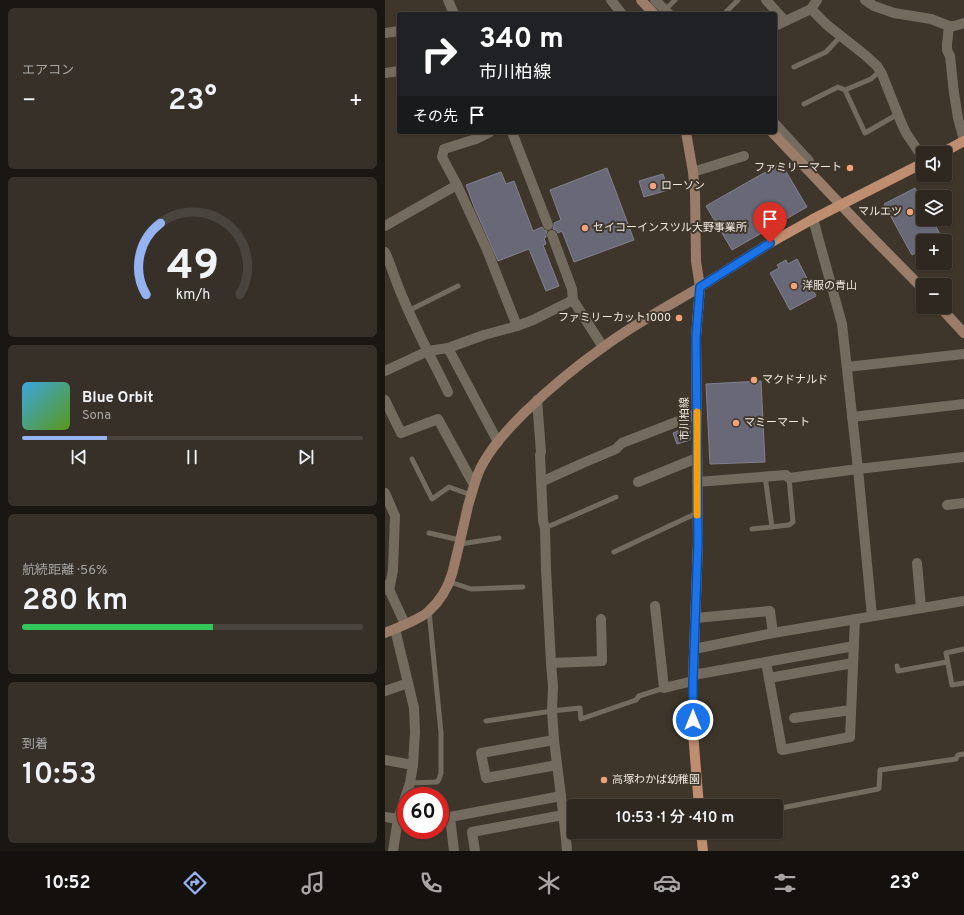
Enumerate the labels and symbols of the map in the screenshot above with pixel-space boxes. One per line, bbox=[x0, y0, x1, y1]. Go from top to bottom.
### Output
place label: ファミリーマート bbox=[754, 161, 842, 175]
marker: ファミリーマート bbox=[845, 163, 855, 173]
place label: ローソン bbox=[661, 179, 705, 193]
marker: ローソン bbox=[648, 181, 658, 191]
pin bbox=[753, 202, 787, 243]
place label: マルエツ bbox=[858, 205, 902, 219]
marker: マルエツ bbox=[905, 207, 915, 217]
place label: セイコーインスツル大野事業所 bbox=[593, 221, 748, 235]
marker: セイコーインスツル大野事業所 bbox=[580, 223, 590, 233]
place label: 洋服の青山 bbox=[802, 279, 857, 293]
marker: 洋服の青山 bbox=[789, 281, 799, 291]
place label: ファミリーカット1000 bbox=[558, 311, 671, 325]
marker: ファミリーカット1000 bbox=[674, 313, 684, 323]
place label: マクドナルド bbox=[762, 373, 828, 387]
marker: マクドナルド bbox=[749, 375, 759, 385]
street label: 市川柏線 bbox=[678, 397, 692, 441]
place label: マミーマート bbox=[744, 416, 810, 430]
marker: マミーマート bbox=[731, 418, 741, 428]
position arrow bbox=[672, 699, 714, 741]
place label: 高塚わかば幼稚園 bbox=[612, 773, 700, 787]
marker: 高塚わかば幼稚園 bbox=[599, 775, 609, 785]
speed limit sign: 60 bbox=[397, 787, 449, 839]

